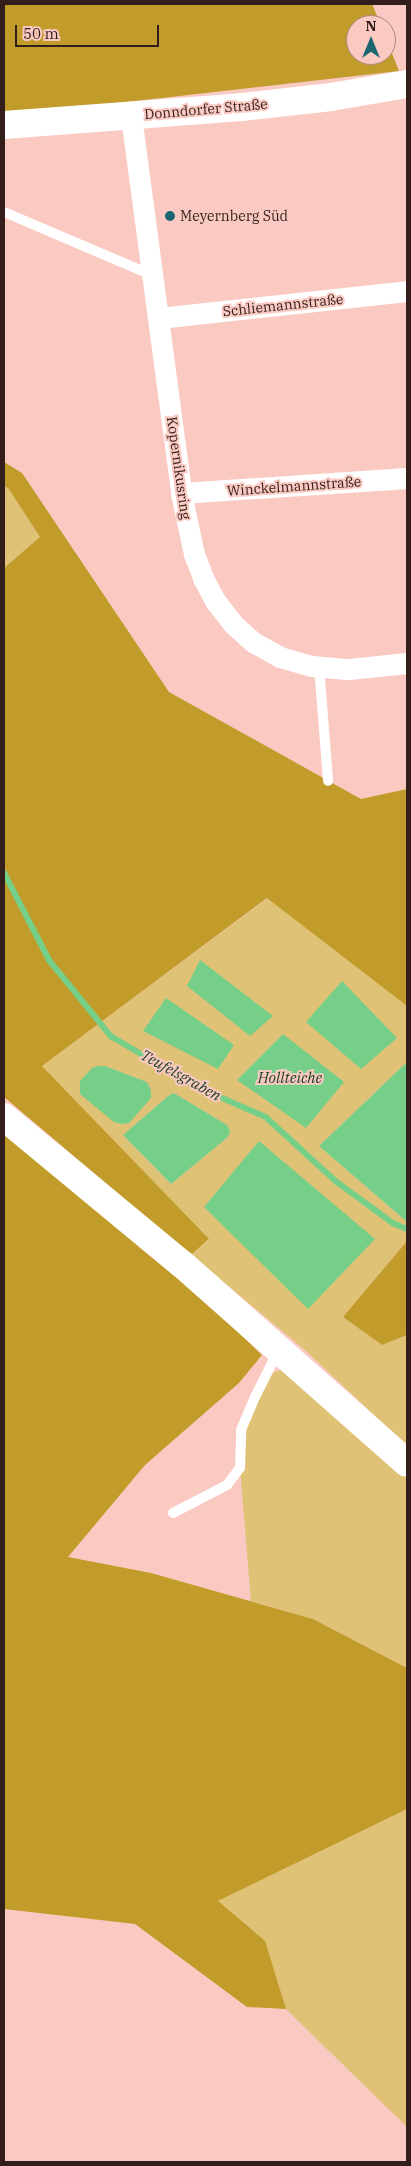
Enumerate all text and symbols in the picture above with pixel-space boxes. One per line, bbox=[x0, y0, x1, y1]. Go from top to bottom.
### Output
scale bar bbox=[18, 15, 161, 47]
north arrow bbox=[346, 15, 396, 65]
text: N bbox=[365, 17, 377, 35]
text: 50 m bbox=[23, 24, 59, 43]
street label: Donndorfer Straße bbox=[144, 95, 268, 123]
place label: Meyernberg Süd bbox=[180, 208, 288, 224]
marker: Meyernberg Süd bbox=[164, 210, 176, 222]
street label: Schliemannstraße bbox=[222, 290, 344, 320]
street label: Kopernikusring bbox=[163, 415, 195, 521]
street label: Winckelmannstraße bbox=[226, 473, 362, 499]
water label: Teufelsgraben bbox=[138, 1046, 224, 1104]
water label: Hollteiche bbox=[258, 1069, 322, 1087]

